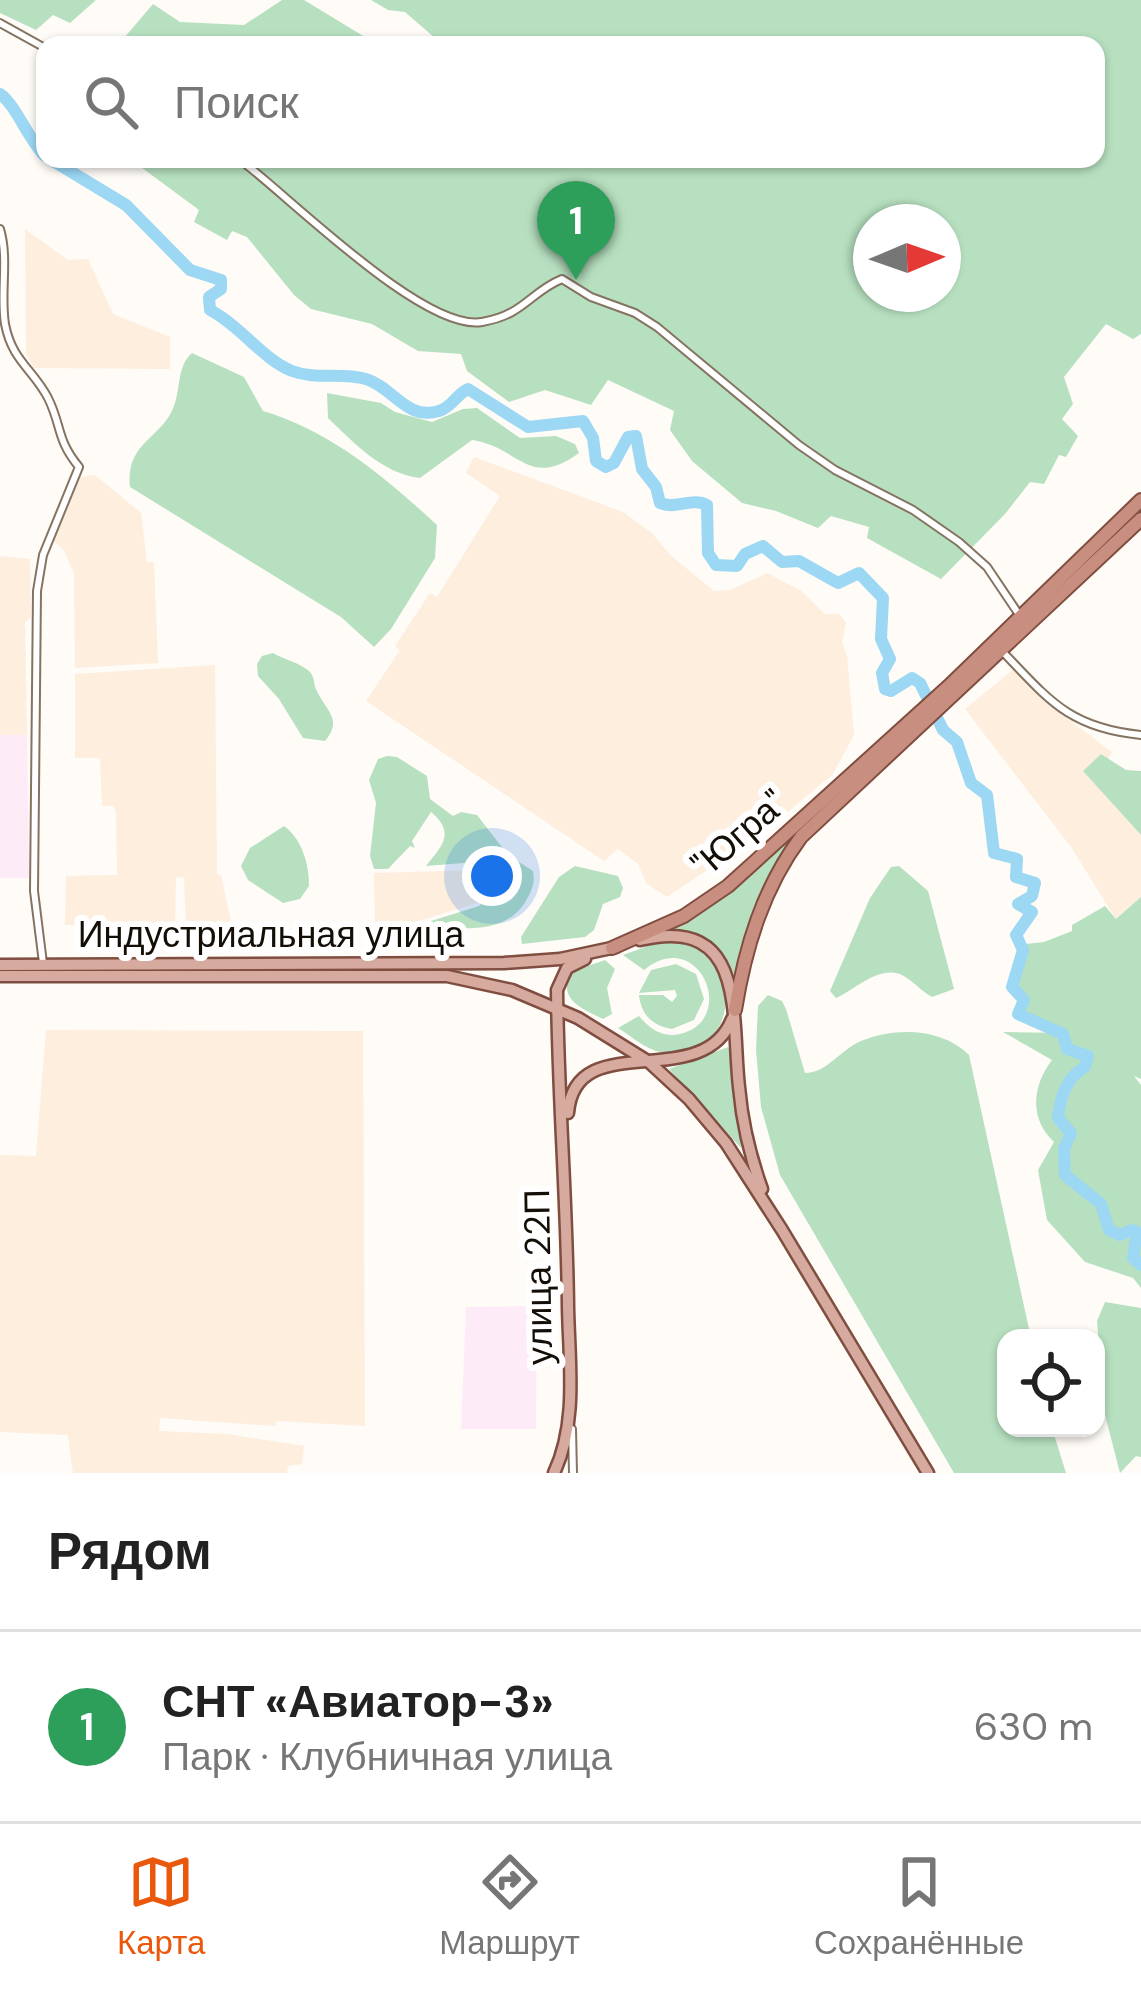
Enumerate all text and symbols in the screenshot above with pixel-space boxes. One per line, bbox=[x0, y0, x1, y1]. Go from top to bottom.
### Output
search box bbox=[36, 36, 1105, 168]
icon: search bbox=[78, 69, 144, 135]
text: Поиск bbox=[174, 73, 299, 132]
pin: 1 bbox=[537, 181, 615, 280]
north arrow bbox=[853, 204, 961, 312]
street label: "Югра" bbox=[682, 780, 796, 888]
your location bbox=[462, 846, 522, 906]
street label: Индустриальная улица bbox=[78, 911, 465, 958]
street label: улица 22П bbox=[513, 1189, 563, 1365]
map controls bbox=[997, 1329, 1105, 1437]
button: locate bbox=[997, 1329, 1105, 1437]
text: Рядом bbox=[48, 1518, 212, 1585]
text: СНТ «Авиатор-3» bbox=[162, 1672, 554, 1731]
text: 1 bbox=[80, 1701, 94, 1752]
text: 630 m bbox=[974, 1701, 1093, 1752]
text: Парк · Клубничная улица bbox=[162, 1731, 612, 1782]
tab: Карта bbox=[117, 1849, 205, 1964]
tab: Маршрут bbox=[439, 1849, 580, 1964]
tab: Сохранённые bbox=[814, 1849, 1024, 1964]

